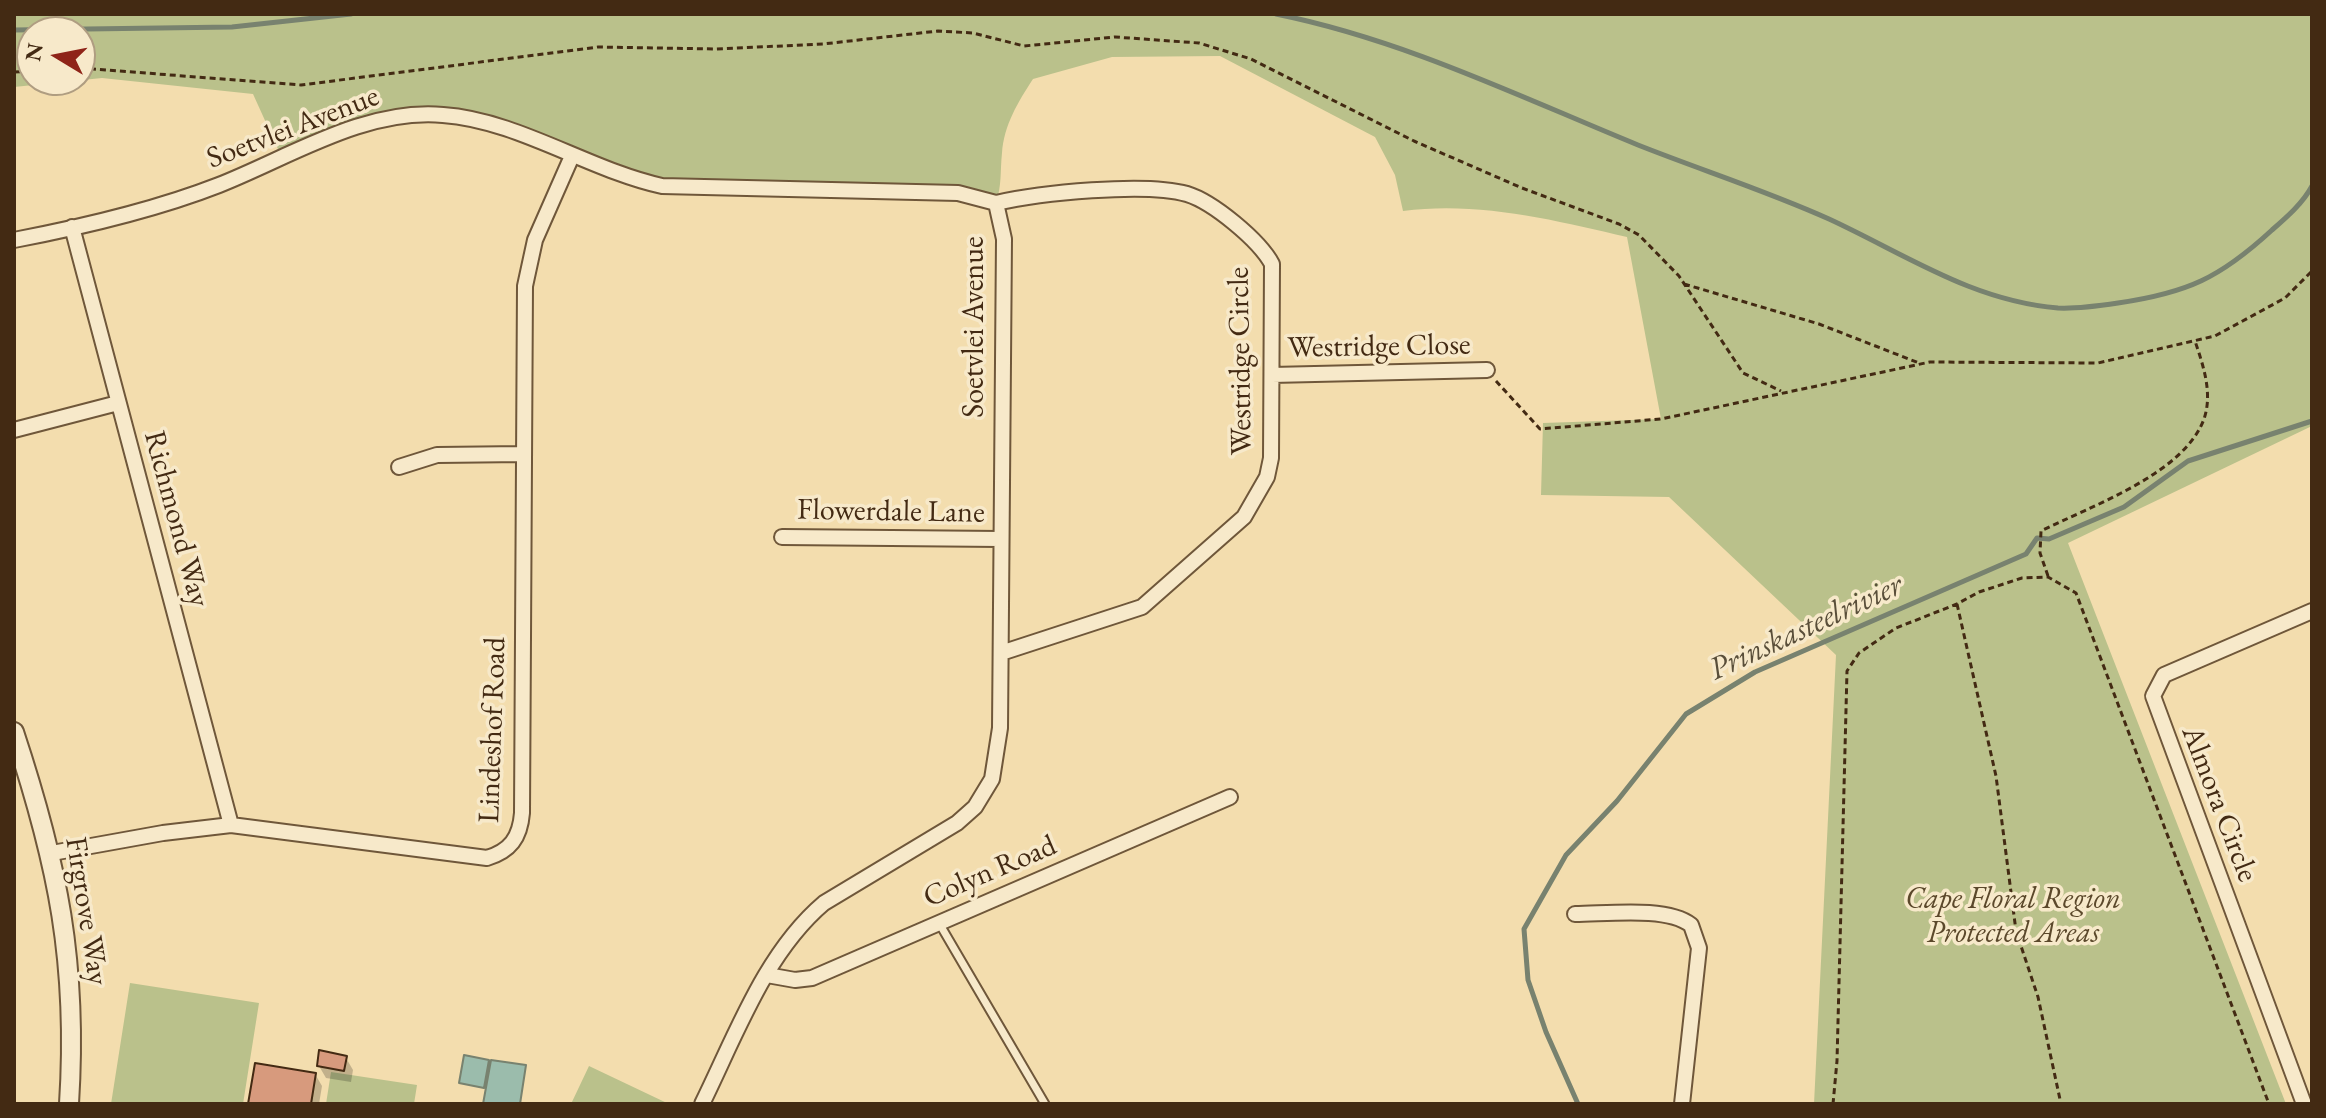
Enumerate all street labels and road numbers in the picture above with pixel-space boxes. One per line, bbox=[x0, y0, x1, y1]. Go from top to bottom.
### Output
street label: Soetvlei Avenue bbox=[202, 79, 384, 177]
street label: Soetvlei Avenue bbox=[957, 236, 993, 418]
street label: Westridge Circle bbox=[1221, 267, 1261, 455]
street label: Westridge Close bbox=[1287, 327, 1471, 367]
street label: Richmond Way bbox=[135, 427, 217, 611]
street label: Flowerdale Lane bbox=[797, 492, 985, 532]
street label: Lindeshof Road bbox=[472, 636, 514, 824]
street label: Almora Circle bbox=[2173, 721, 2265, 887]
street label: Colyn Road bbox=[918, 828, 1062, 916]
street label: Firgrove Way bbox=[57, 834, 115, 988]

